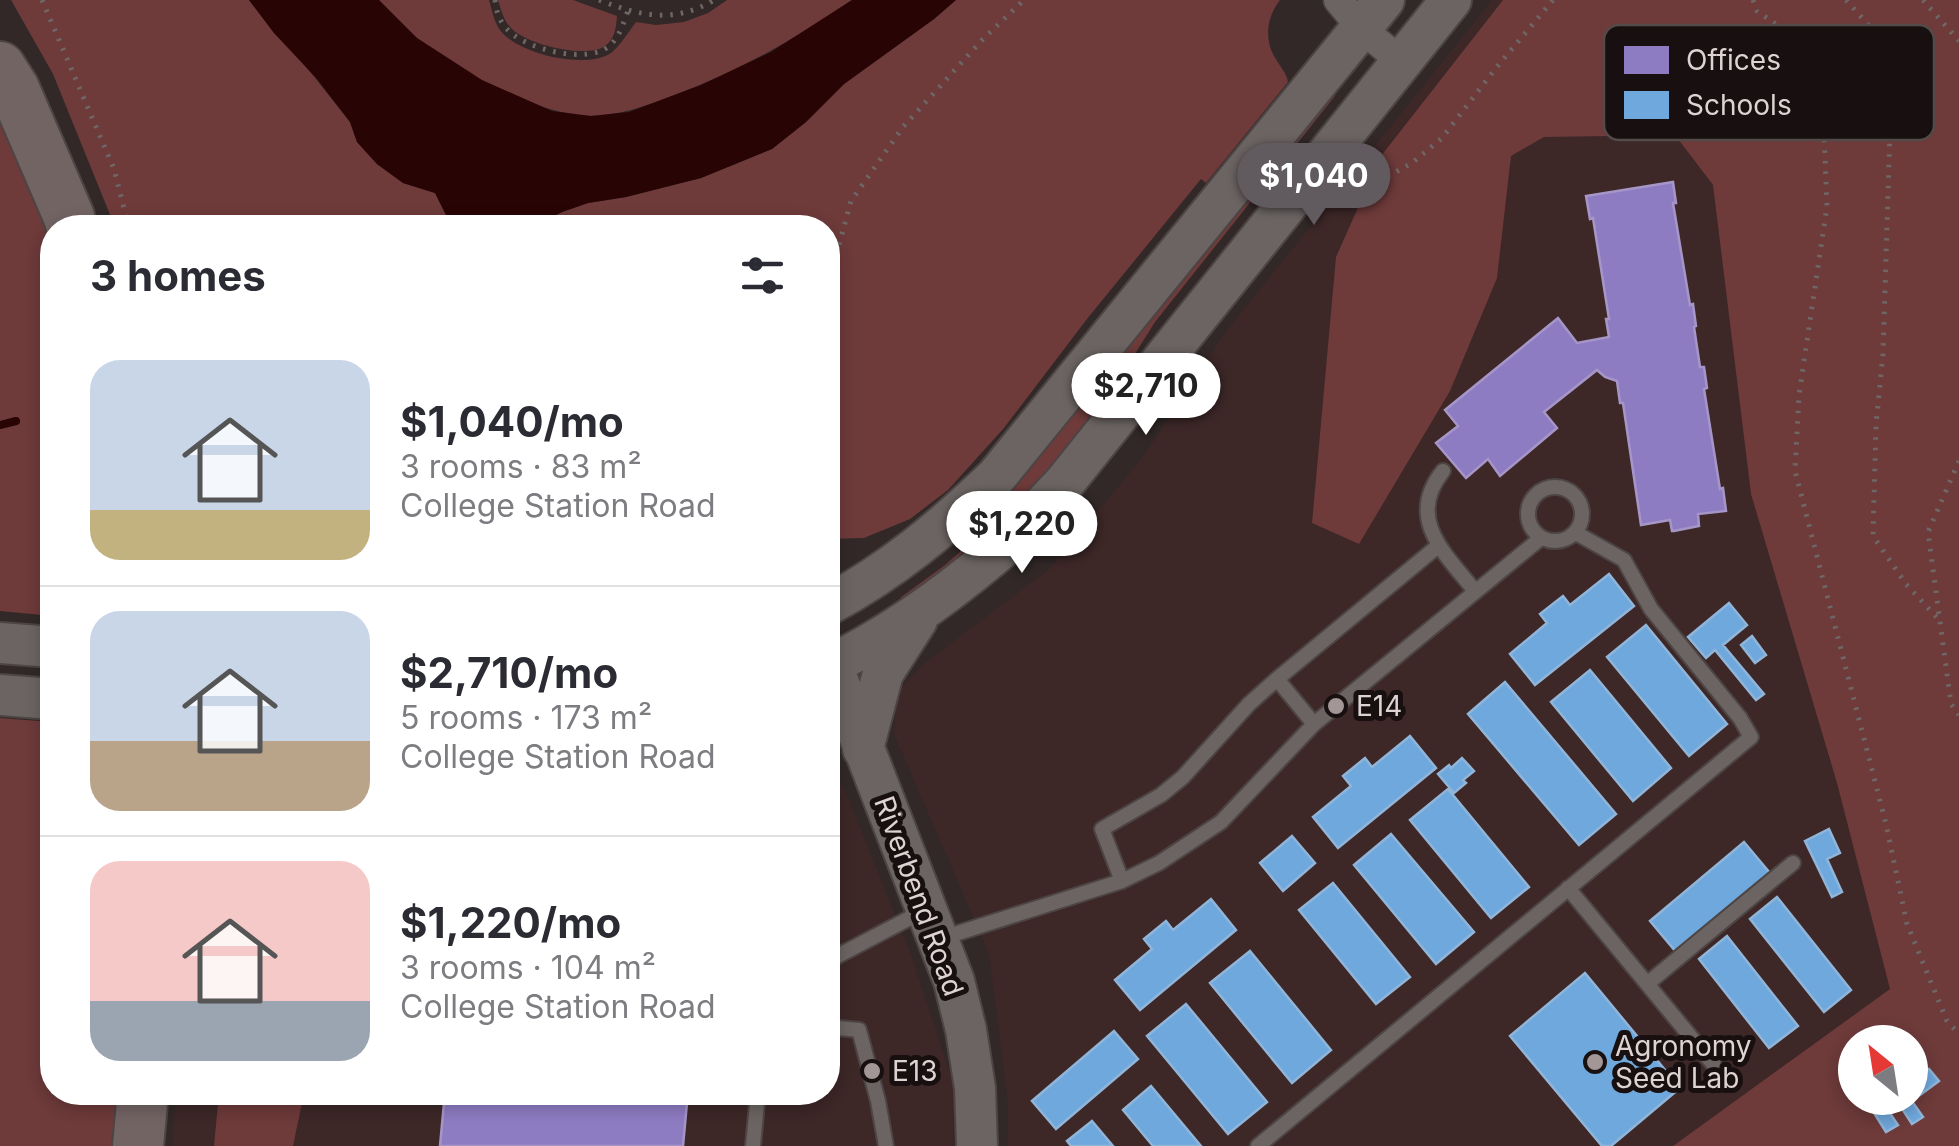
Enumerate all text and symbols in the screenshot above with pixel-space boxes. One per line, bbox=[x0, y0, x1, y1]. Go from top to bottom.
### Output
legend bbox=[1604, 25, 1934, 140]
text: Offices bbox=[1686, 43, 1781, 77]
text: Schools bbox=[1686, 88, 1792, 122]
pin: $1,040 bbox=[1233, 143, 1395, 228]
text: $1,040 bbox=[1259, 156, 1369, 195]
icon: filters bbox=[735, 248, 790, 303]
text: 3 homes bbox=[90, 250, 266, 301]
pin: $2,710 bbox=[1065, 353, 1227, 438]
text: $2,710 bbox=[1094, 366, 1198, 405]
text: $1,040/mo bbox=[400, 396, 624, 447]
icon: home bbox=[170, 400, 290, 520]
text: 3 rooms · 83 m² bbox=[400, 447, 642, 486]
text: College Station Road bbox=[400, 486, 716, 525]
pin: $1,220 bbox=[941, 491, 1103, 576]
text: $1,220 bbox=[968, 504, 1076, 543]
text: $2,710/mo bbox=[400, 647, 618, 698]
icon: home bbox=[170, 651, 290, 771]
place label: E14 bbox=[1356, 689, 1402, 723]
marker: E14 bbox=[1325, 695, 1347, 717]
text: 5 rooms · 173 m² bbox=[400, 698, 652, 737]
text: College Station Road bbox=[400, 737, 716, 776]
street label: Riverbend Road bbox=[867, 792, 971, 1000]
text: $1,220/mo bbox=[400, 897, 621, 948]
icon: home bbox=[170, 901, 290, 1021]
text: 3 rooms · 104 m² bbox=[400, 948, 656, 987]
text: College Station Road bbox=[400, 987, 716, 1026]
north arrow bbox=[1838, 1025, 1928, 1115]
map controls bbox=[1838, 1025, 1928, 1115]
place label: Agronomy Seed Lab bbox=[1615, 1029, 1752, 1095]
marker: Agronomy Seed Lab bbox=[1584, 1051, 1606, 1073]
place label: E13 bbox=[892, 1054, 938, 1088]
marker: E13 bbox=[861, 1060, 883, 1082]

